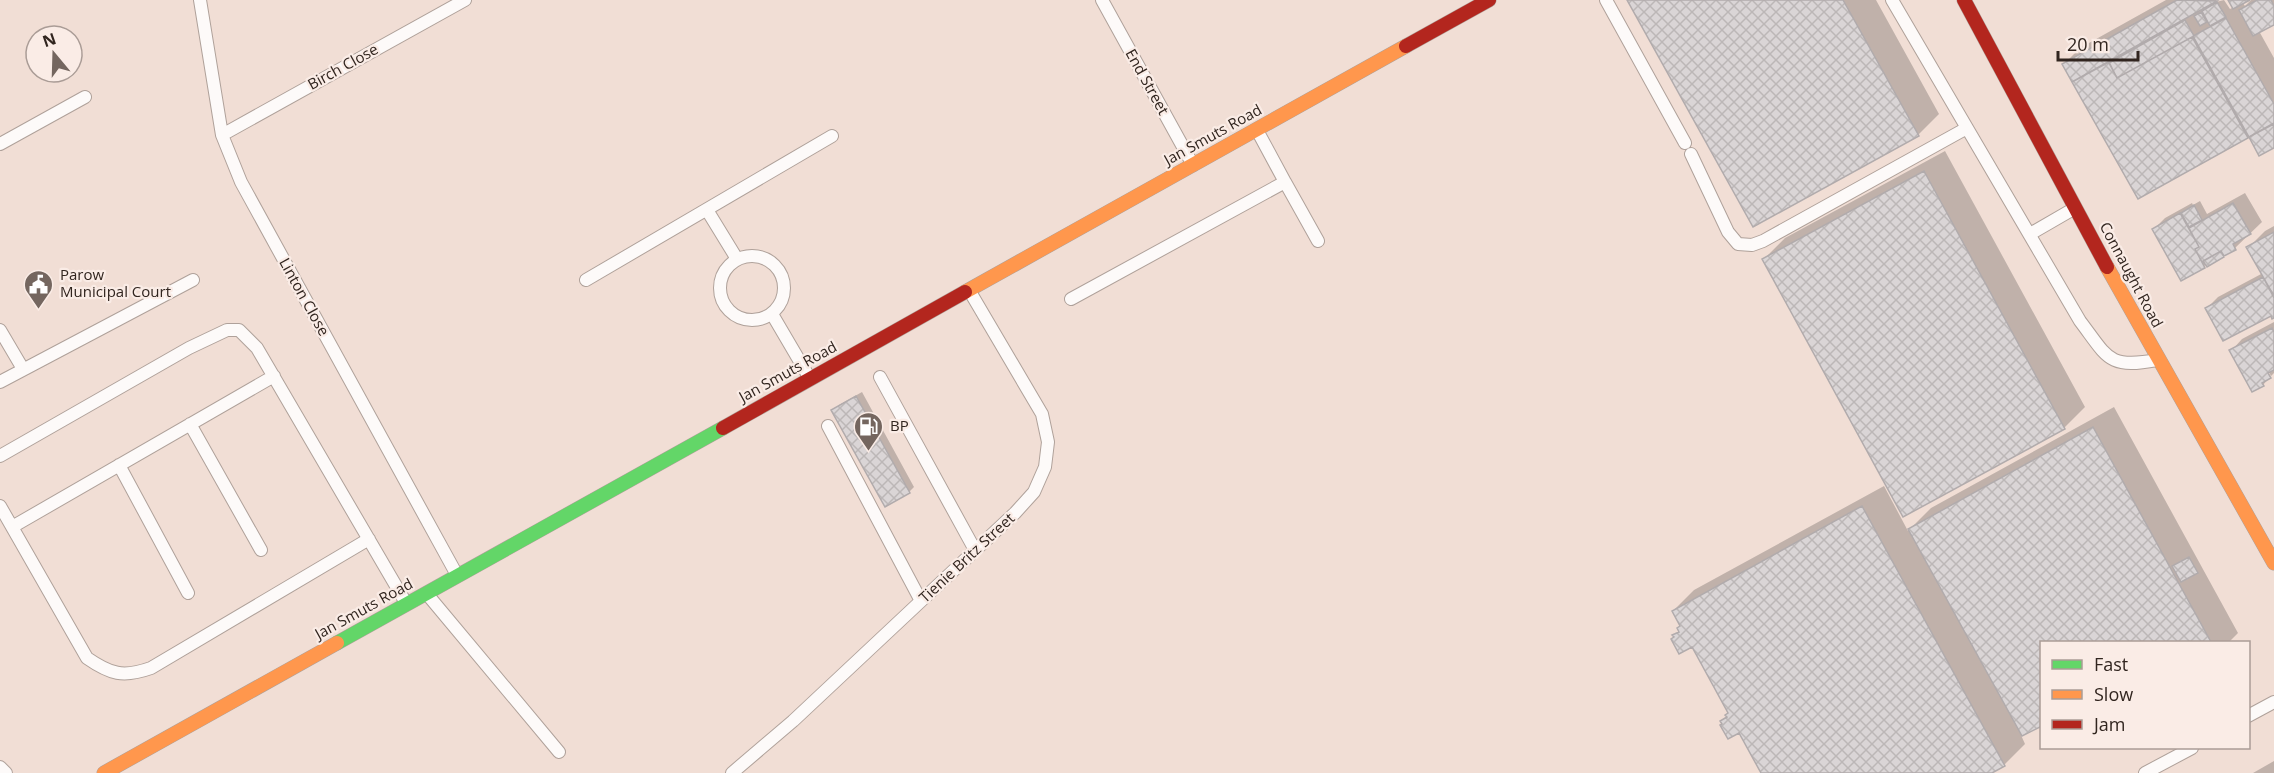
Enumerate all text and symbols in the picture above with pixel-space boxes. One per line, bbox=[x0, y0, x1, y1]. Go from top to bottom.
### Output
north arrow bbox=[24, 24, 84, 84]
scale bar bbox=[2058, 24, 2138, 62]
text: N bbox=[39, 27, 59, 52]
text: 20 m bbox=[2067, 32, 2109, 56]
street label: Birch Close bbox=[304, 39, 381, 94]
street label: End Street bbox=[1122, 45, 1174, 118]
street label: Jan Smuts Road bbox=[1158, 99, 1265, 170]
street label: Connaught Road bbox=[2096, 218, 2168, 331]
street label: Linton Close bbox=[275, 254, 334, 339]
place label: Parow Municipal Court bbox=[60, 264, 171, 301]
public building icon: Parow Municipal Court bbox=[23, 268, 55, 310]
street label: Jan Smuts Road bbox=[733, 336, 840, 407]
fuel station icon: BP bbox=[853, 410, 885, 452]
place label: BP bbox=[890, 415, 909, 435]
street label: Tienie Britz Street bbox=[914, 508, 1018, 607]
street label: Jan Smuts Road bbox=[309, 573, 416, 644]
legend bbox=[2040, 641, 2250, 749]
text: Fast bbox=[2094, 652, 2128, 676]
text: Slow bbox=[2094, 682, 2133, 706]
text: Jam bbox=[2092, 712, 2126, 736]

